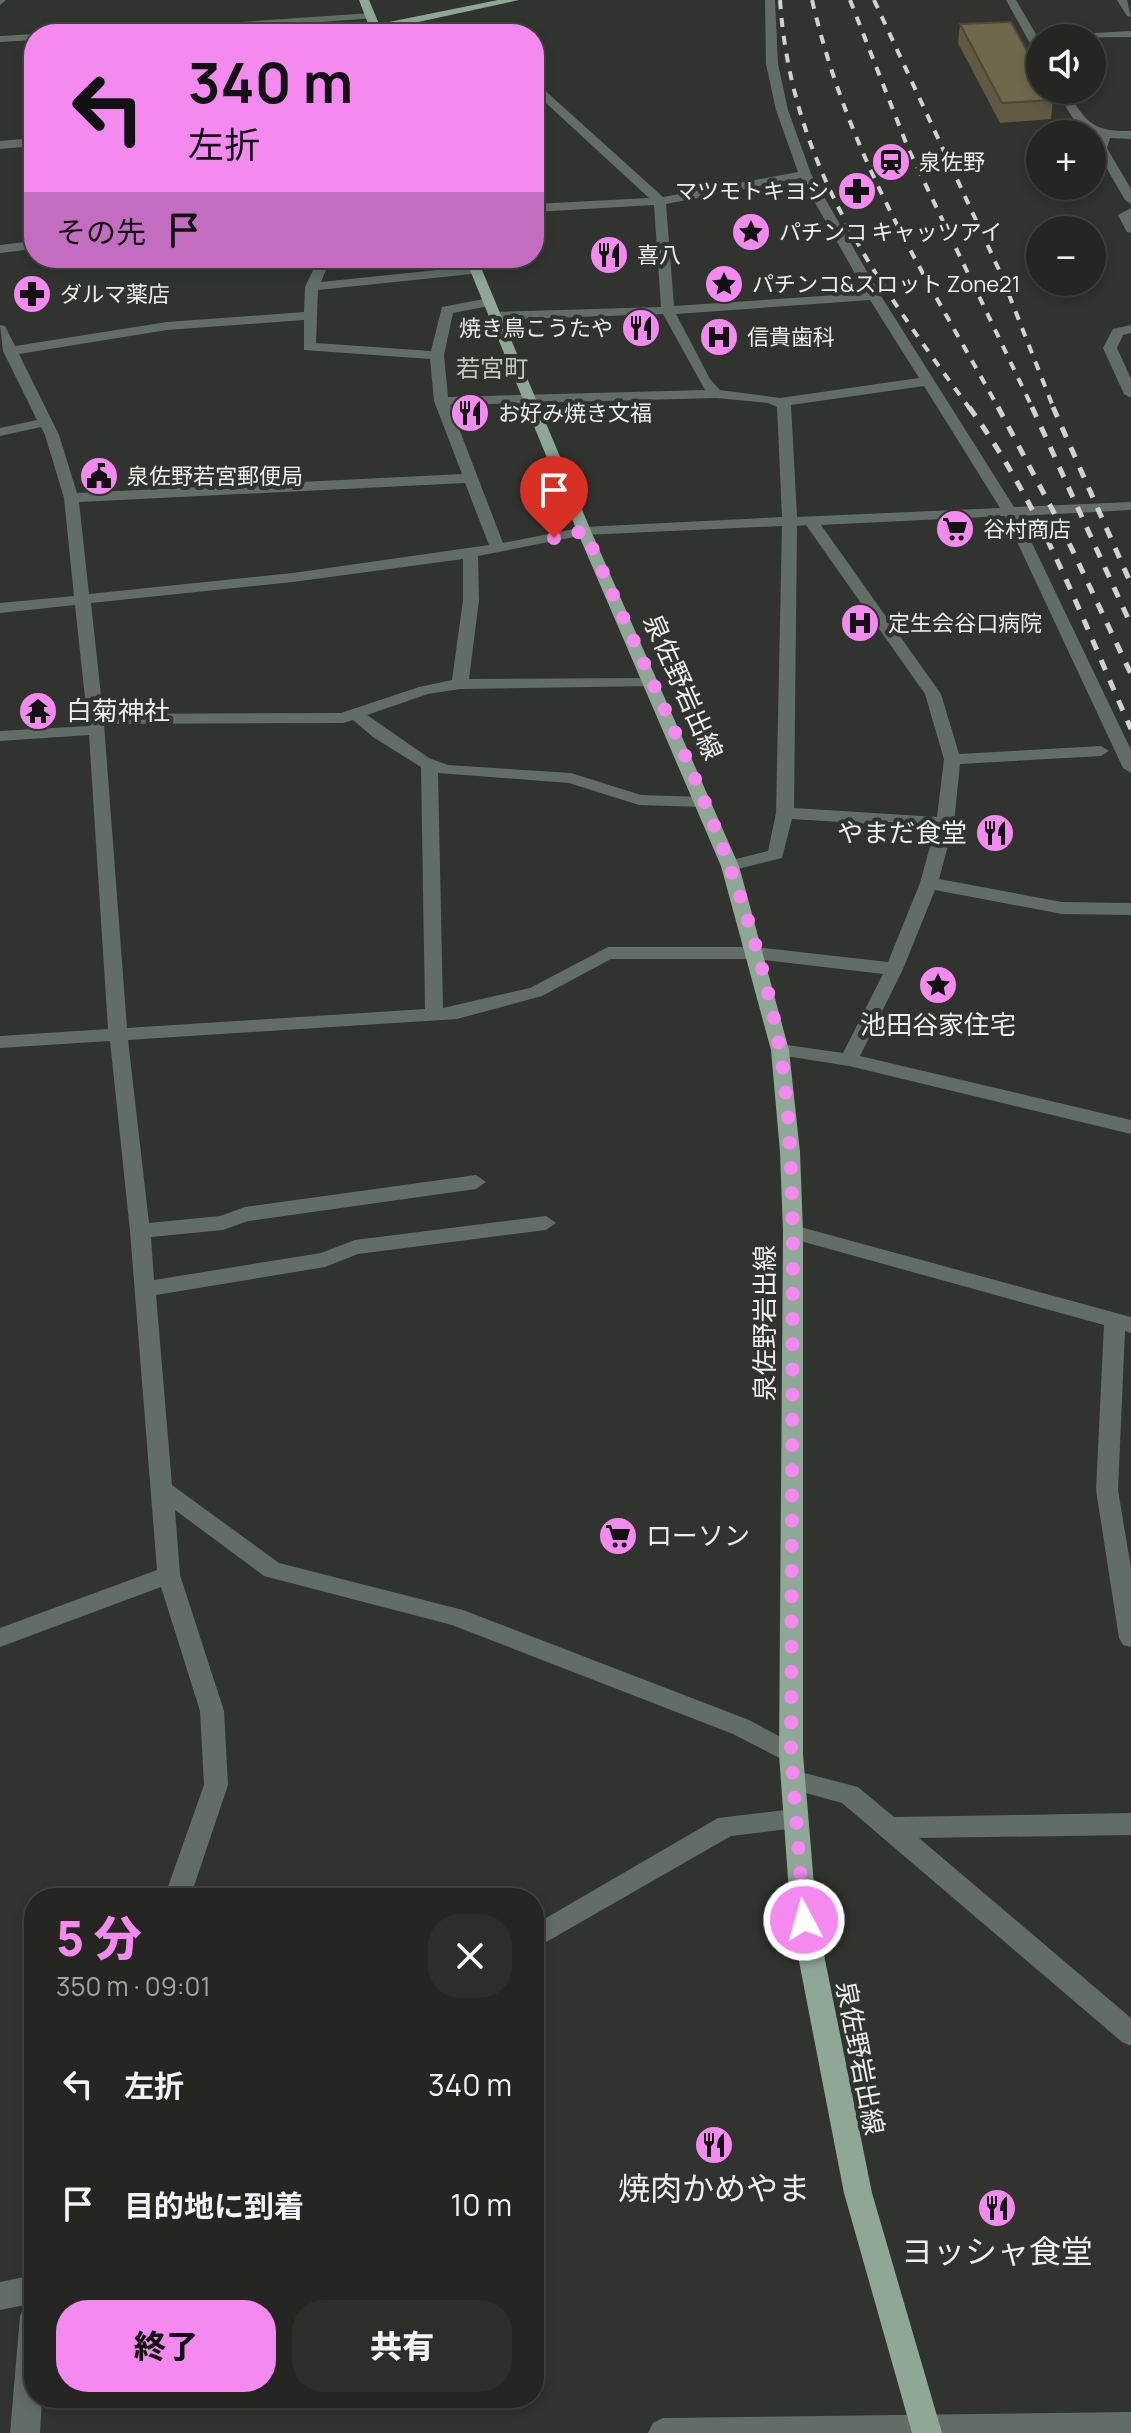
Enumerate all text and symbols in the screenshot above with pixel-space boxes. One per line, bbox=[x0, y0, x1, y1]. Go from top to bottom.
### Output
map controls bbox=[1026, 24, 1106, 296]
button: sound bbox=[1026, 24, 1106, 104]
text: 340 m bbox=[188, 43, 353, 120]
icon: left bbox=[56, 56, 160, 160]
text: 左折 bbox=[188, 120, 260, 169]
button: + bbox=[1026, 120, 1106, 200]
station icon: 泉佐野 bbox=[870, 141, 912, 183]
place label: 泉佐野 bbox=[919, 147, 985, 177]
pharmacy icon: マツモトキヨシ bbox=[836, 170, 878, 212]
place label: マツモトキヨシ bbox=[675, 176, 829, 206]
icon: arrive bbox=[162, 208, 206, 252]
text: その先 bbox=[56, 211, 146, 252]
place icon: パチンコ キャッツアイ bbox=[730, 211, 772, 253]
button: − bbox=[1026, 216, 1106, 296]
place label: パチンコ キャッツアイ bbox=[779, 217, 1002, 247]
restaurant icon: 喜八 bbox=[588, 234, 630, 276]
place label: 喜八 bbox=[637, 240, 681, 270]
place icon: パチンコ&スロット Zone21 bbox=[703, 263, 745, 305]
place label: パチンコ&スロット Zone21 bbox=[752, 269, 1020, 299]
pharmacy icon: ダルマ薬店 bbox=[11, 273, 53, 315]
place label: ダルマ薬店 bbox=[60, 279, 170, 309]
restaurant icon: 焼き鳥こうたや bbox=[620, 307, 662, 349]
place label: 焼き鳥こうたや bbox=[459, 313, 613, 343]
hospital icon: 信貴歯科 bbox=[698, 316, 740, 358]
place label: 信貴歯科 bbox=[747, 322, 835, 352]
district label: 若宮町 bbox=[456, 351, 528, 384]
restaurant icon: お好み焼き文福 bbox=[449, 392, 491, 434]
place label: お好み焼き文福 bbox=[498, 398, 652, 428]
public building icon: 泉佐野若宮郵便局 bbox=[78, 455, 120, 497]
pin bbox=[520, 456, 588, 538]
place label: 泉佐野若宮郵便局 bbox=[127, 461, 303, 491]
icon: arrive bbox=[532, 468, 576, 512]
supermarket icon: 谷村商店 bbox=[934, 508, 976, 550]
place label: 谷村商店 bbox=[983, 514, 1071, 544]
hospital icon: 定生会谷口病院 bbox=[839, 602, 881, 644]
street label: 泉佐野岩出線 bbox=[636, 608, 732, 765]
place label: 定生会谷口病院 bbox=[888, 608, 1042, 638]
temple icon: 白菊神社 bbox=[17, 690, 59, 732]
place label: 白菊神社 bbox=[66, 692, 170, 728]
restaurant icon: やまだ食堂 bbox=[974, 812, 1016, 854]
place label: やまだ食堂 bbox=[837, 814, 967, 850]
place icon: 池田谷家住宅 bbox=[917, 964, 959, 1006]
place label: 池田谷家住宅 bbox=[860, 1006, 1016, 1042]
street label: 泉佐野岩出線 bbox=[746, 1245, 782, 1401]
supermarket icon: ローソン bbox=[597, 1515, 639, 1557]
place label: ローソン bbox=[646, 1517, 750, 1553]
position arrow bbox=[762, 1878, 846, 1962]
text: 5 分 bbox=[56, 1905, 142, 1970]
button: close bbox=[428, 1914, 512, 1998]
text: 350 m · 09:01 bbox=[56, 1968, 211, 2004]
street label: 泉佐野岩出線 bbox=[828, 1978, 894, 2138]
icon: left bbox=[56, 2062, 100, 2106]
text: 340 m bbox=[428, 2064, 512, 2105]
text: 左折 bbox=[124, 2065, 184, 2106]
restaurant icon: 焼肉かめやま bbox=[693, 2124, 735, 2166]
place label: 焼肉かめやま bbox=[618, 2166, 810, 2210]
icon: arrive bbox=[56, 2182, 100, 2226]
text: 10 m bbox=[451, 2184, 512, 2225]
text: 目的地に到着 bbox=[124, 2185, 304, 2226]
restaurant icon: ヨッシャ食堂 bbox=[976, 2187, 1018, 2229]
place label: ヨッシャ食堂 bbox=[901, 2229, 1093, 2273]
button: 終了 bbox=[56, 2300, 276, 2392]
button: 共有 bbox=[292, 2300, 512, 2392]

